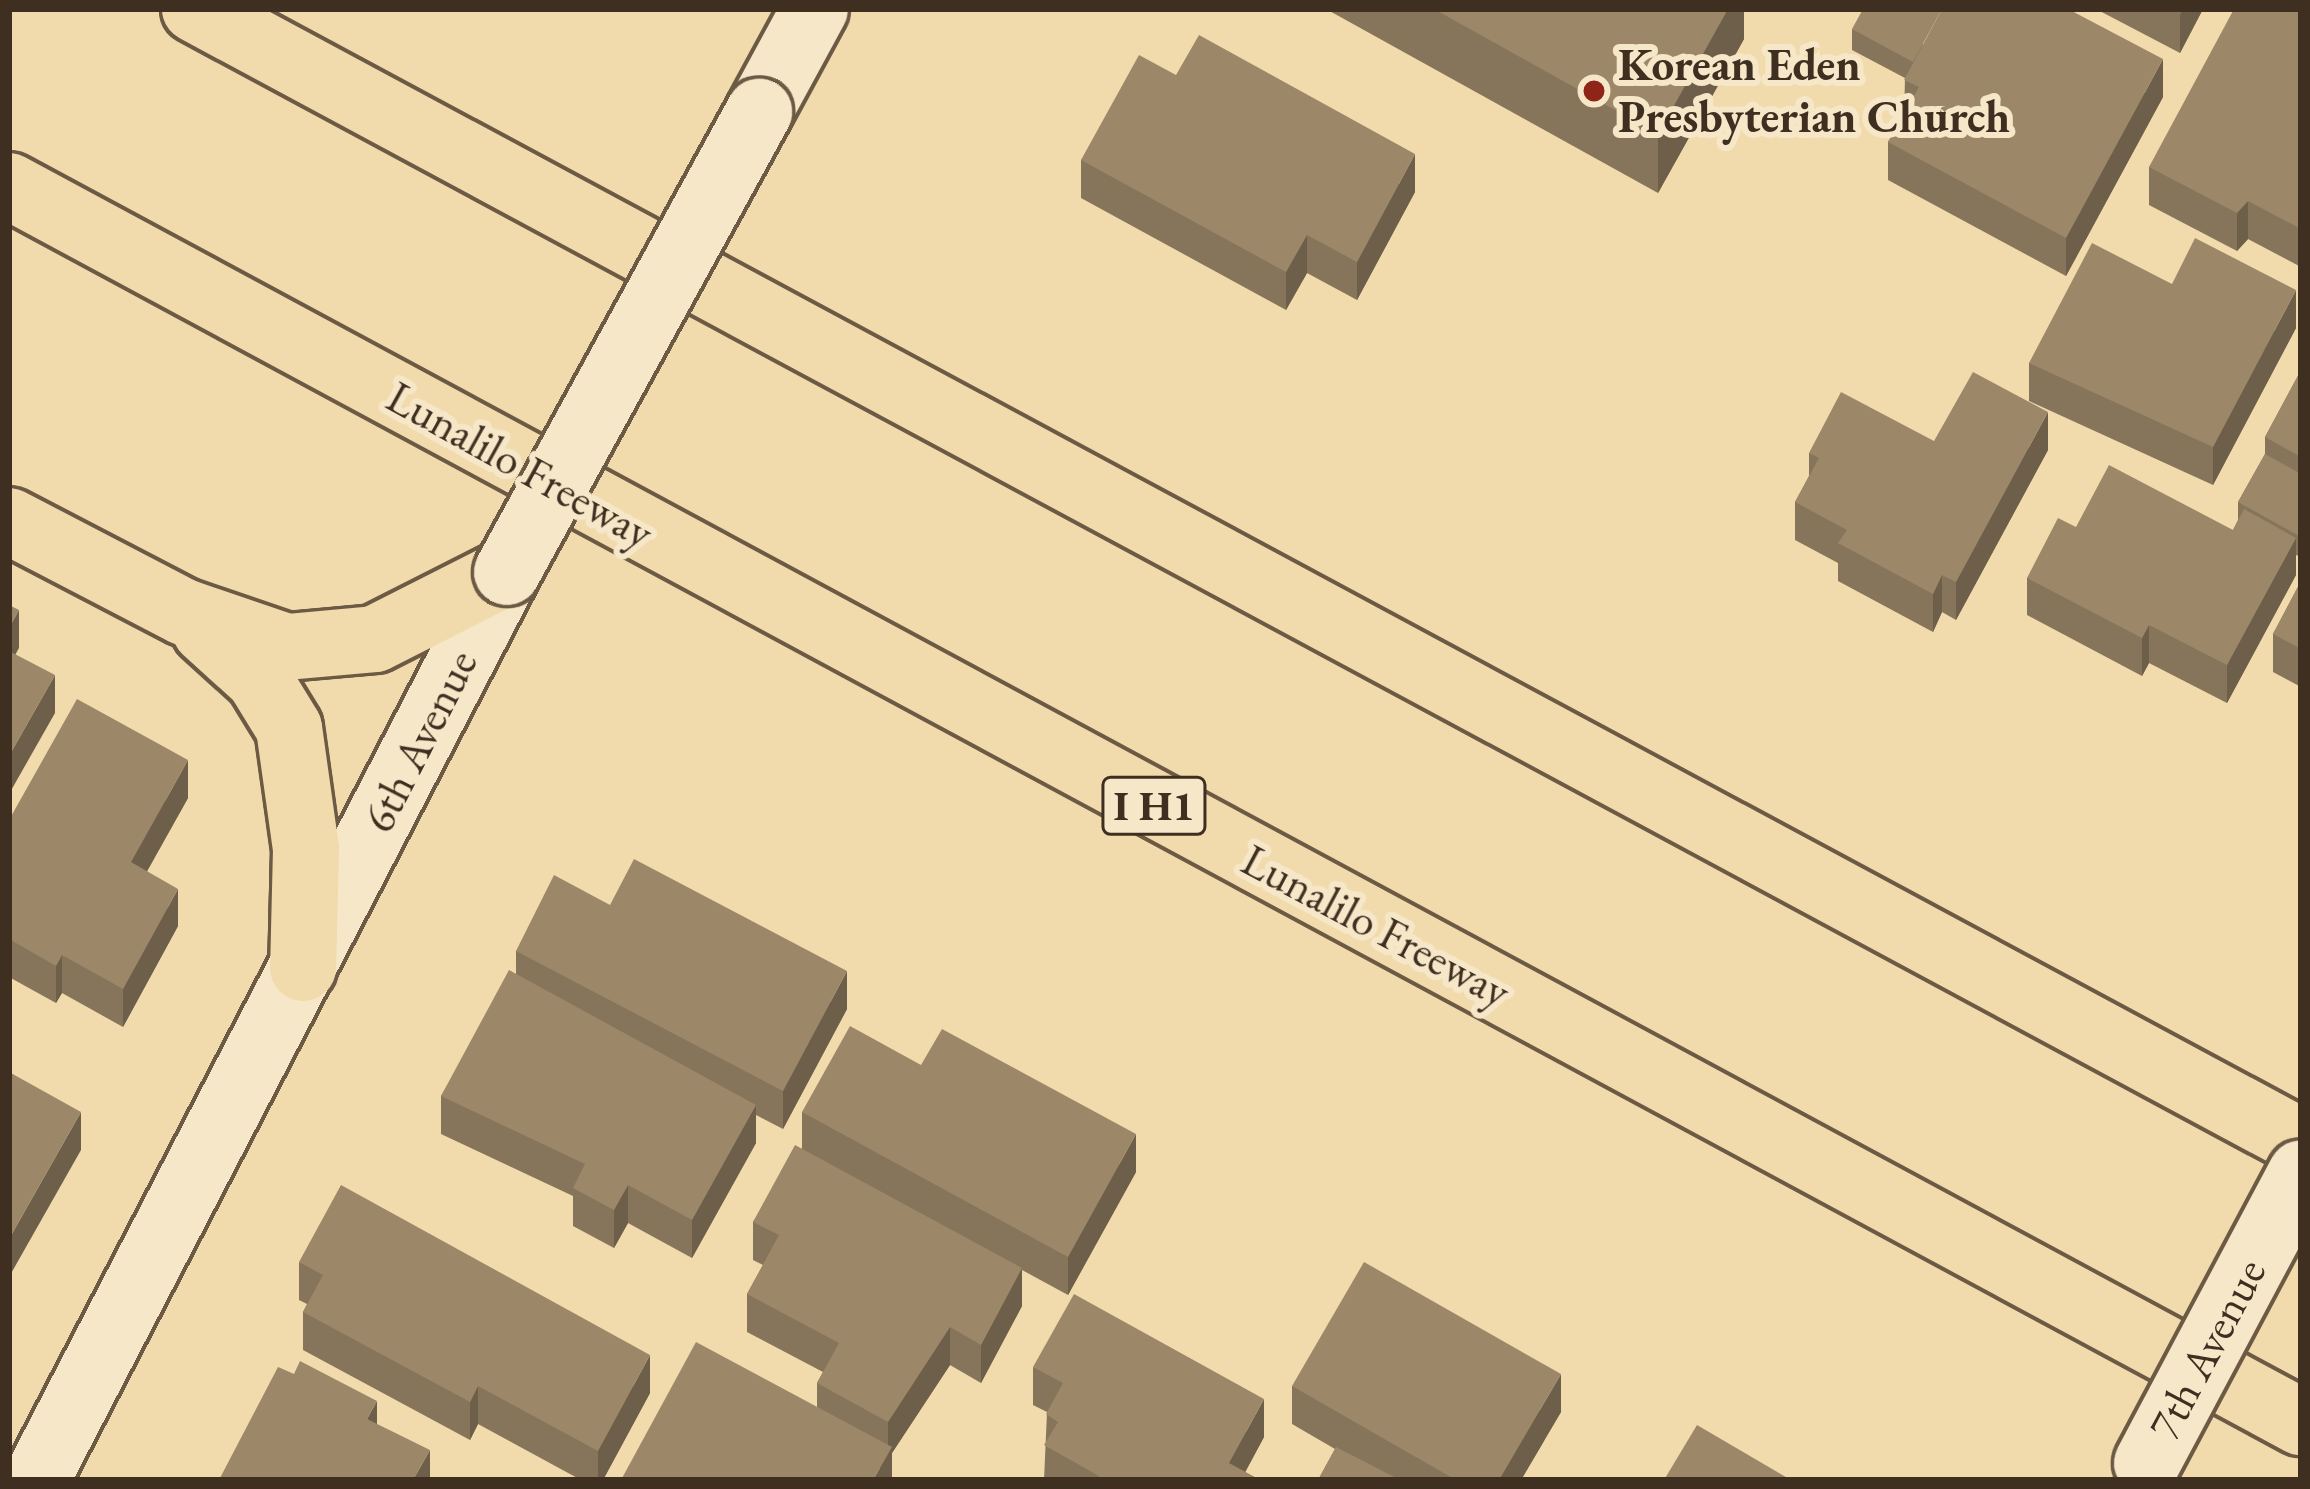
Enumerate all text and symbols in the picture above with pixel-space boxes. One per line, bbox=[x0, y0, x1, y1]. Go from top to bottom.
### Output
place label: Korean Eden Presbyterian Church bbox=[1618, 38, 2010, 144]
marker: Korean Eden Presbyterian Church bbox=[1581, 78, 1607, 104]
street label: Lunalilo Freeway bbox=[378, 370, 662, 560]
street label: 6th Avenue bbox=[351, 641, 489, 841]
road number: I H1 bbox=[1100, 770, 1208, 842]
street label: Lunalilo Freeway bbox=[1233, 833, 1519, 1019]
street label: 7th Avenue bbox=[2137, 1249, 2277, 1449]

